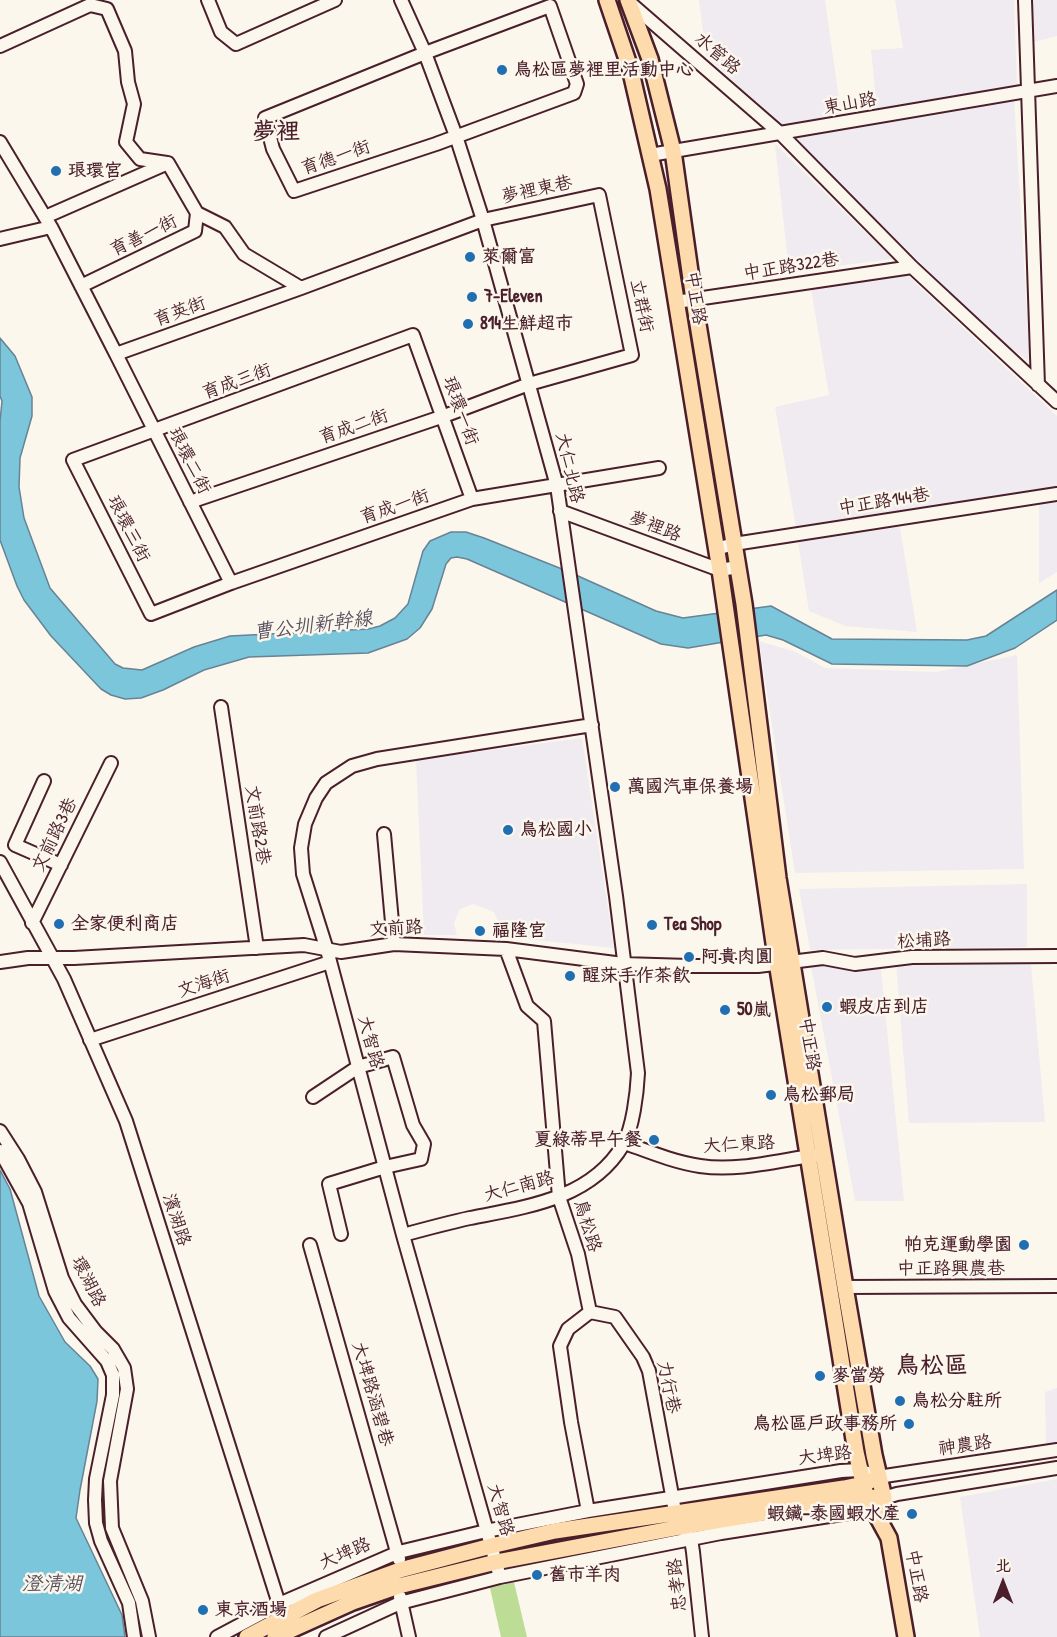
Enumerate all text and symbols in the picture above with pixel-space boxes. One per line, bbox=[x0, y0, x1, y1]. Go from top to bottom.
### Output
street label: 水管路 bbox=[690, 28, 744, 80]
place label: 鳥松區夢裡里活動中心 bbox=[514, 59, 694, 81]
marker: 鳥松區夢裡里活動中心 bbox=[495, 63, 509, 77]
street label: 東山路 bbox=[822, 89, 878, 119]
district label: 夢裡 bbox=[252, 119, 300, 147]
street label: 育德一街 bbox=[298, 136, 374, 180]
place label: 琅環宮 bbox=[68, 160, 122, 182]
marker: 琅環宮 bbox=[49, 164, 63, 178]
street label: 夢裡東巷 bbox=[500, 172, 574, 208]
street label: 育善一街 bbox=[107, 211, 181, 261]
place label: 萊爾富 bbox=[482, 246, 536, 268]
street label: 中正路322巷 bbox=[741, 249, 841, 285]
marker: 萊爾富 bbox=[463, 250, 477, 264]
street label: 中正路 bbox=[680, 270, 710, 326]
street label: 立群街 bbox=[625, 277, 657, 335]
place label: 7-Eleven bbox=[484, 286, 543, 308]
marker: 7-Eleven bbox=[465, 290, 479, 304]
street label: 育英街 bbox=[151, 293, 209, 331]
place label: 814生鮮超市 bbox=[480, 313, 573, 335]
marker: 814生鮮超市 bbox=[461, 317, 475, 331]
street label: 育成三街 bbox=[199, 360, 275, 404]
street label: 琅環一街 bbox=[438, 373, 482, 449]
street label: 育成二街 bbox=[316, 405, 392, 449]
street label: 琅環二街 bbox=[163, 424, 215, 498]
street label: 大仁北路 bbox=[550, 430, 588, 506]
street label: 中正路144巷 bbox=[837, 484, 931, 520]
street label: 育成一街 bbox=[357, 485, 433, 529]
street label: 琅環三街 bbox=[102, 492, 154, 566]
street label: 夢裡路 bbox=[626, 507, 684, 547]
water label: 曹公圳新幹線 bbox=[252, 607, 374, 645]
place label: 萬國汽車保養場 bbox=[627, 776, 753, 798]
marker: 萬國汽車保養場 bbox=[608, 780, 622, 794]
street label: 文前路2巷 bbox=[240, 784, 274, 866]
street label: 文前路3巷 bbox=[28, 794, 82, 876]
place label: 鳥松國小 bbox=[520, 819, 592, 841]
marker: 鳥松國小 bbox=[501, 823, 515, 837]
place label: 全家便利商店 bbox=[71, 913, 179, 935]
place label: Tea Shop bbox=[664, 914, 722, 936]
marker: 全家便利商店 bbox=[52, 917, 66, 931]
street label: 文前路 bbox=[368, 917, 424, 941]
marker: Tea Shop bbox=[645, 918, 659, 932]
place label: 福隆宮 bbox=[492, 920, 546, 942]
marker: 福隆宮 bbox=[473, 924, 487, 938]
street label: 松埔路 bbox=[896, 929, 952, 953]
place label: 阿貴肉圓 bbox=[701, 946, 773, 968]
marker: 阿貴肉圓 bbox=[682, 950, 696, 964]
street label: 文海街 bbox=[175, 965, 233, 1003]
place label: 醒莯手作茶飲 bbox=[582, 965, 690, 987]
marker: 醒莯手作茶飲 bbox=[563, 969, 577, 983]
place label: 蝦皮店到店 bbox=[839, 996, 929, 1018]
place label: 50嵐 bbox=[737, 999, 771, 1021]
marker: 蝦皮店到店 bbox=[820, 1000, 834, 1014]
marker: 50嵐 bbox=[718, 1003, 732, 1017]
street label: 大智路 bbox=[353, 1013, 387, 1071]
street label: 中正路 bbox=[794, 1016, 824, 1072]
place label: 鳥松郵局 bbox=[783, 1084, 855, 1106]
marker: 鳥松郵局 bbox=[764, 1088, 778, 1102]
place label: 夏綠蒂早午餐 bbox=[534, 1129, 642, 1151]
street label: 大仁東路 bbox=[702, 1132, 776, 1158]
marker: 夏綠蒂早午餐 bbox=[647, 1133, 661, 1147]
street label: 大仁南路 bbox=[481, 1167, 557, 1207]
street label: 濱湖路 bbox=[157, 1191, 195, 1249]
street label: 鳥松路 bbox=[569, 1197, 605, 1255]
place label: 帕克運動學園 bbox=[904, 1234, 1012, 1256]
marker: 帕克運動學園 bbox=[1017, 1238, 1031, 1252]
street label: 環湖路 bbox=[66, 1253, 110, 1311]
street label: 中正路興農巷 bbox=[897, 1258, 1005, 1280]
street label: 大埤路涵碧巷 bbox=[347, 1339, 397, 1449]
district label: 鳥松區 bbox=[896, 1353, 968, 1381]
street label: 力行巷 bbox=[652, 1358, 684, 1416]
place label: 麥當勞 bbox=[832, 1365, 886, 1387]
marker: 麥當勞 bbox=[813, 1369, 827, 1383]
place label: 鳥松分駐所 bbox=[912, 1390, 1002, 1412]
marker: 鳥松分駐所 bbox=[893, 1394, 907, 1408]
place label: 鳥松區戶政事務所 bbox=[753, 1413, 897, 1435]
marker: 鳥松區戶政事務所 bbox=[902, 1417, 916, 1431]
street label: 神農路 bbox=[937, 1432, 993, 1460]
street label: 大埤路 bbox=[797, 1442, 853, 1470]
street label: 大智路 bbox=[482, 1481, 518, 1539]
place label: 蝦鑶-泰國蝦水產 bbox=[767, 1503, 900, 1525]
marker: 蝦鑶-泰國蝦水產 bbox=[905, 1507, 919, 1521]
street label: 大埤路 bbox=[316, 1534, 374, 1574]
street label: 中正路 bbox=[901, 1548, 931, 1604]
north arrow bbox=[973, 1553, 1033, 1613]
text: 北 bbox=[995, 1554, 1011, 1576]
street label: 忠孝路 bbox=[664, 1557, 692, 1613]
place label: 舊市羊肉 bbox=[549, 1564, 621, 1586]
marker: 舊市羊肉 bbox=[530, 1568, 544, 1582]
water label: 澄清湖 bbox=[22, 1573, 82, 1597]
place label: 東京酒場 bbox=[215, 1599, 287, 1621]
marker: 東京酒場 bbox=[196, 1603, 210, 1617]

